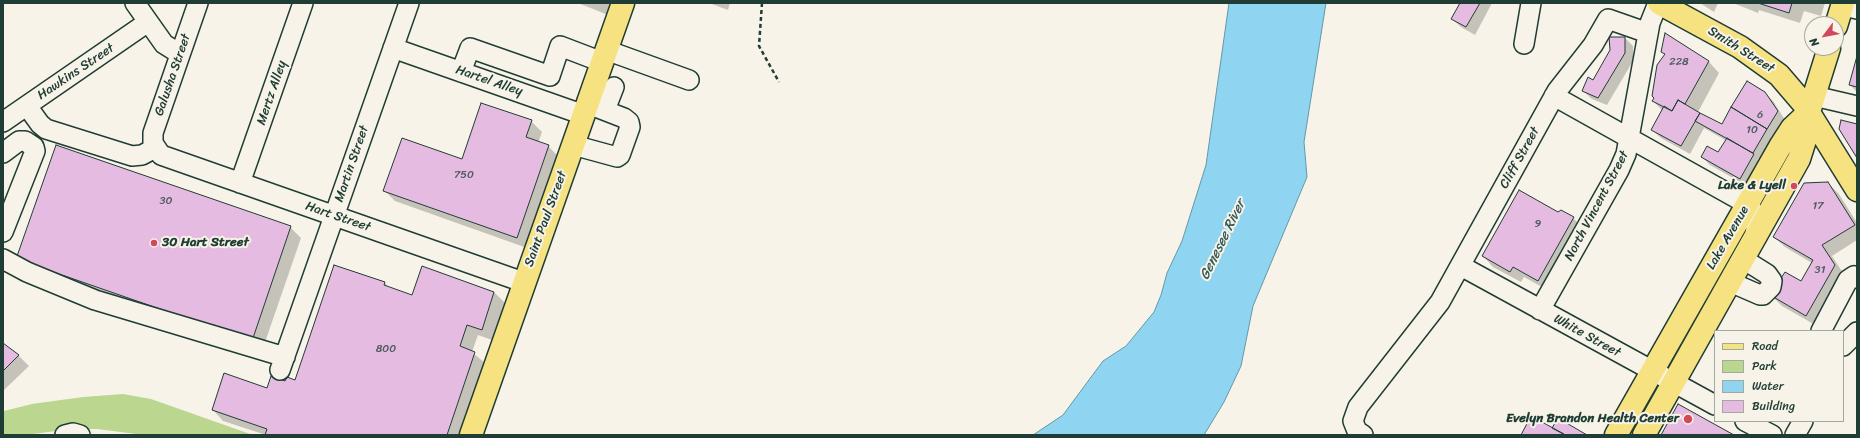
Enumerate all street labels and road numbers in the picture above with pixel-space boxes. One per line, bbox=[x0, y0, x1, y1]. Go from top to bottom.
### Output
street label: Smith Street bbox=[1705, 23, 1777, 77]
street label: Galusha Street bbox=[152, 32, 194, 118]
street label: Hawkins Street bbox=[35, 41, 117, 103]
street label: Mertz Alley bbox=[254, 59, 290, 127]
street label: Hartel Alley bbox=[453, 62, 525, 100]
street label: Martin Street bbox=[332, 124, 372, 204]
street label: Cliff Street bbox=[1497, 124, 1543, 192]
street label: North Vincent Street bbox=[1561, 148, 1633, 264]
street label: Saint Paul Street bbox=[521, 169, 571, 269]
street label: Hart Street bbox=[303, 199, 373, 235]
street label: Lake Avenue bbox=[1703, 203, 1753, 273]
street label: White Street bbox=[1551, 311, 1623, 361]

